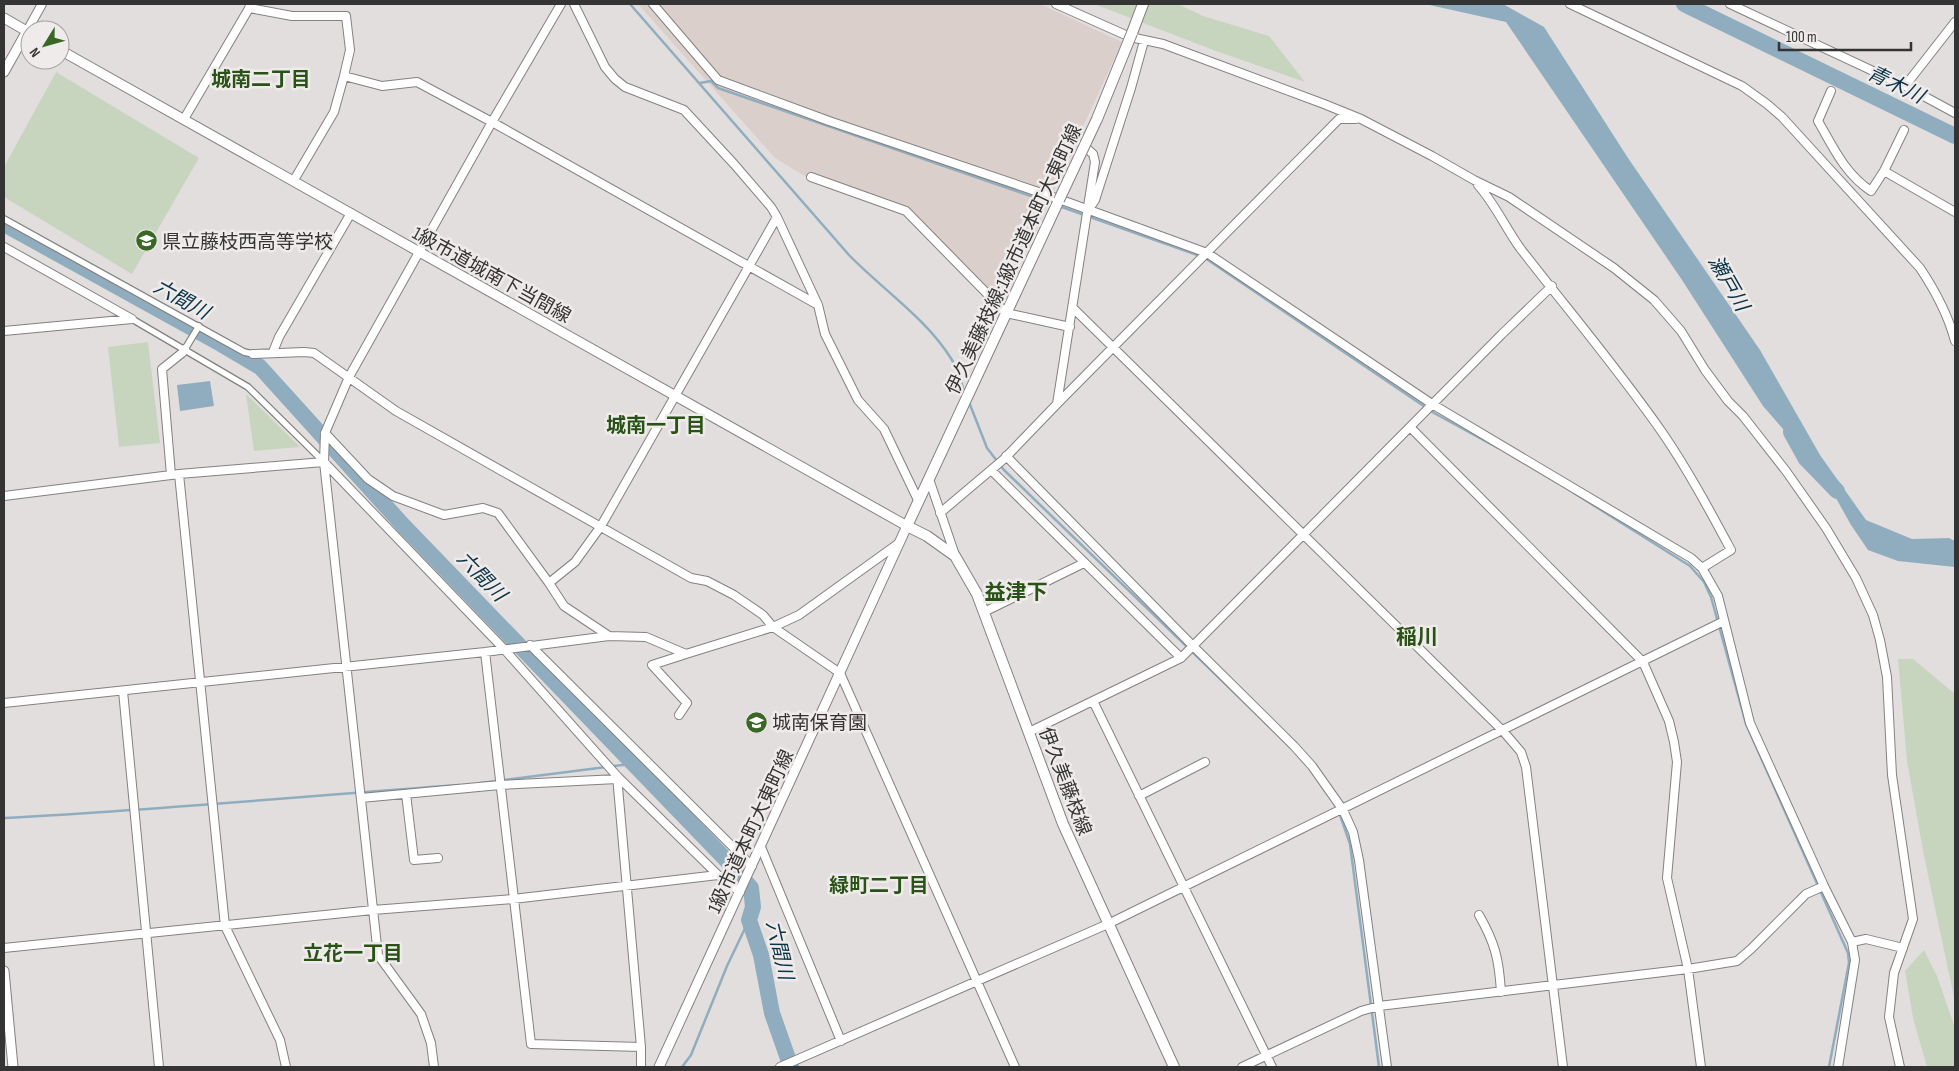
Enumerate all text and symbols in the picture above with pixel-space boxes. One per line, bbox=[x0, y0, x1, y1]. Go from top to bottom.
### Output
north arrow bbox=[20, 20, 70, 70]
scale bar bbox=[1779, 20, 1912, 52]
text: 100 m bbox=[1786, 28, 1817, 47]
text: N bbox=[26, 44, 44, 61]
water label: 青木川 bbox=[1863, 61, 1930, 110]
district label: 城南二丁目 bbox=[211, 68, 311, 92]
street label: 伊久美藤枝線;1級市道本町大東町線 bbox=[942, 121, 1087, 398]
street label: 1級市道城南下当間線 bbox=[408, 222, 575, 328]
school or university icon: 県立藤枝西高等学校 bbox=[134, 229, 158, 253]
place label: 県立藤枝西高等学校 bbox=[162, 231, 333, 254]
water label: 瀬戸川 bbox=[1703, 252, 1755, 317]
water label: 六間川 bbox=[149, 275, 215, 326]
district label: 城南一丁目 bbox=[606, 414, 706, 438]
water label: 六間川 bbox=[452, 547, 512, 608]
district label: 益津下 bbox=[985, 580, 1048, 605]
district label: 稲川 bbox=[1396, 625, 1438, 650]
school or university icon: 城南保育園 bbox=[744, 710, 768, 734]
place label: 城南保育園 bbox=[772, 712, 867, 735]
street label: 伊久美藤枝線 bbox=[1033, 724, 1096, 839]
street label: 1級市道本町大東町線 bbox=[703, 746, 799, 917]
district label: 緑町二丁目 bbox=[829, 874, 929, 898]
water label: 六間川 bbox=[761, 918, 798, 984]
district label: 立花一丁目 bbox=[303, 942, 403, 966]

